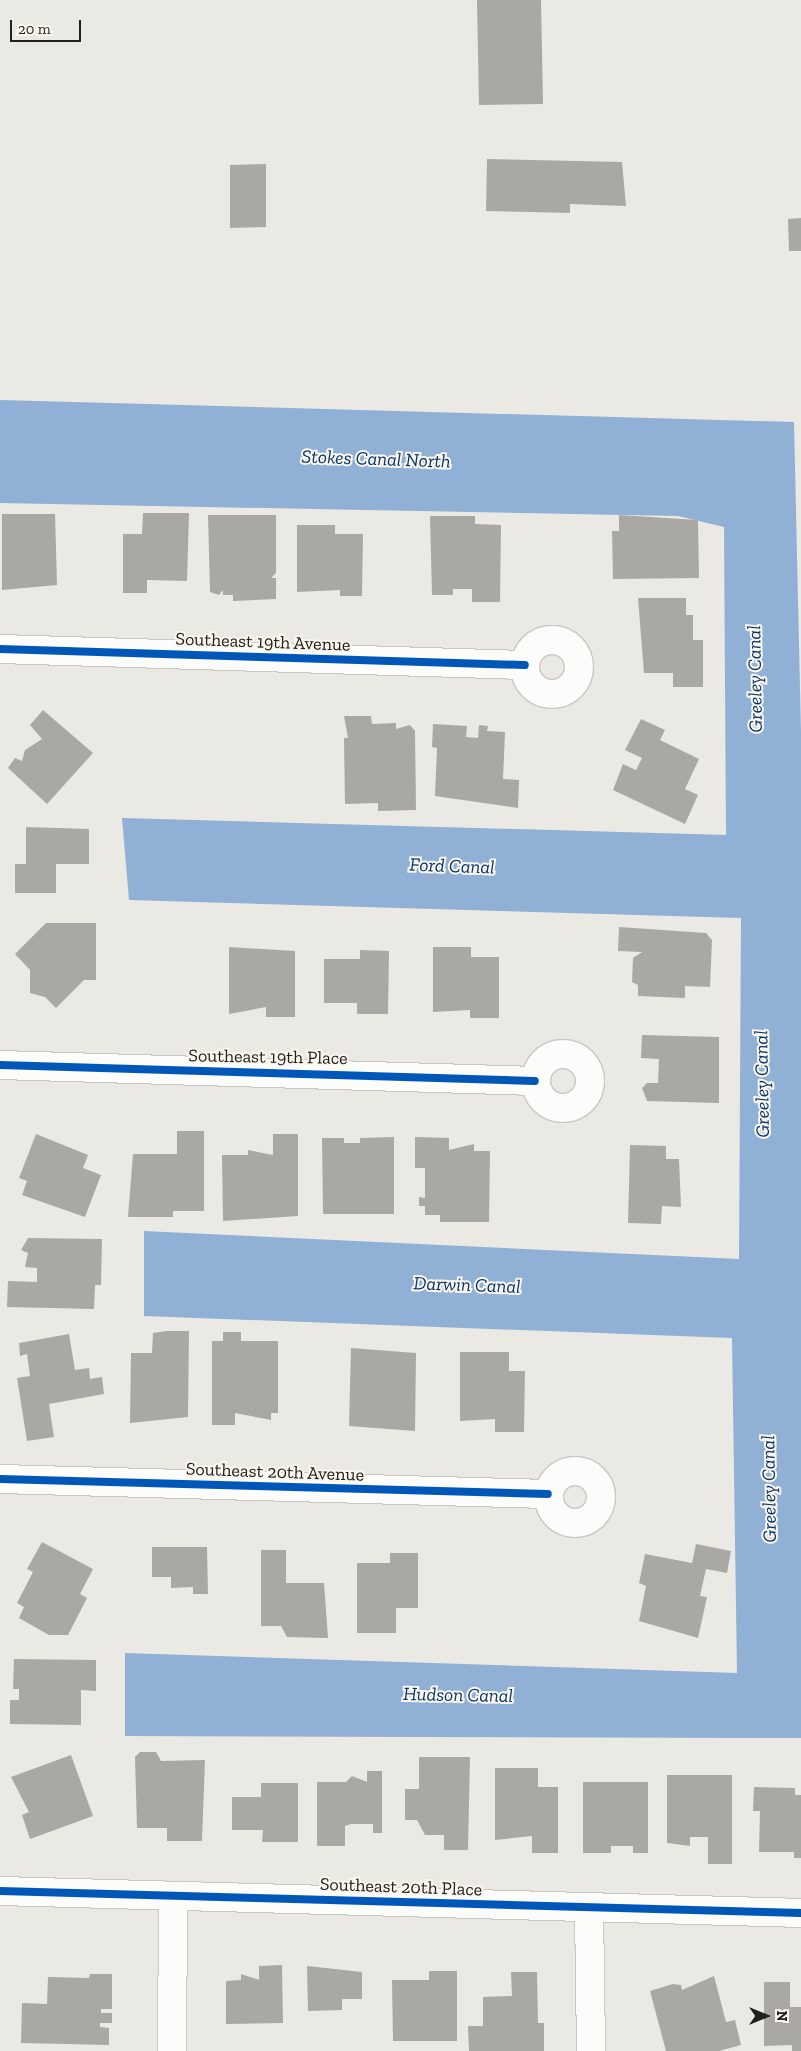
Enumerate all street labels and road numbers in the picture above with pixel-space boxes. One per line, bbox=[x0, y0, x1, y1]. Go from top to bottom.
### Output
street label: Southeast 19th Avenue bbox=[175, 628, 351, 656]
street label: Southeast 19th Place bbox=[188, 1045, 348, 1069]
street label: Southeast 20th Avenue bbox=[185, 1458, 365, 1486]
street label: Southeast 20th Place bbox=[319, 1873, 483, 1901]

